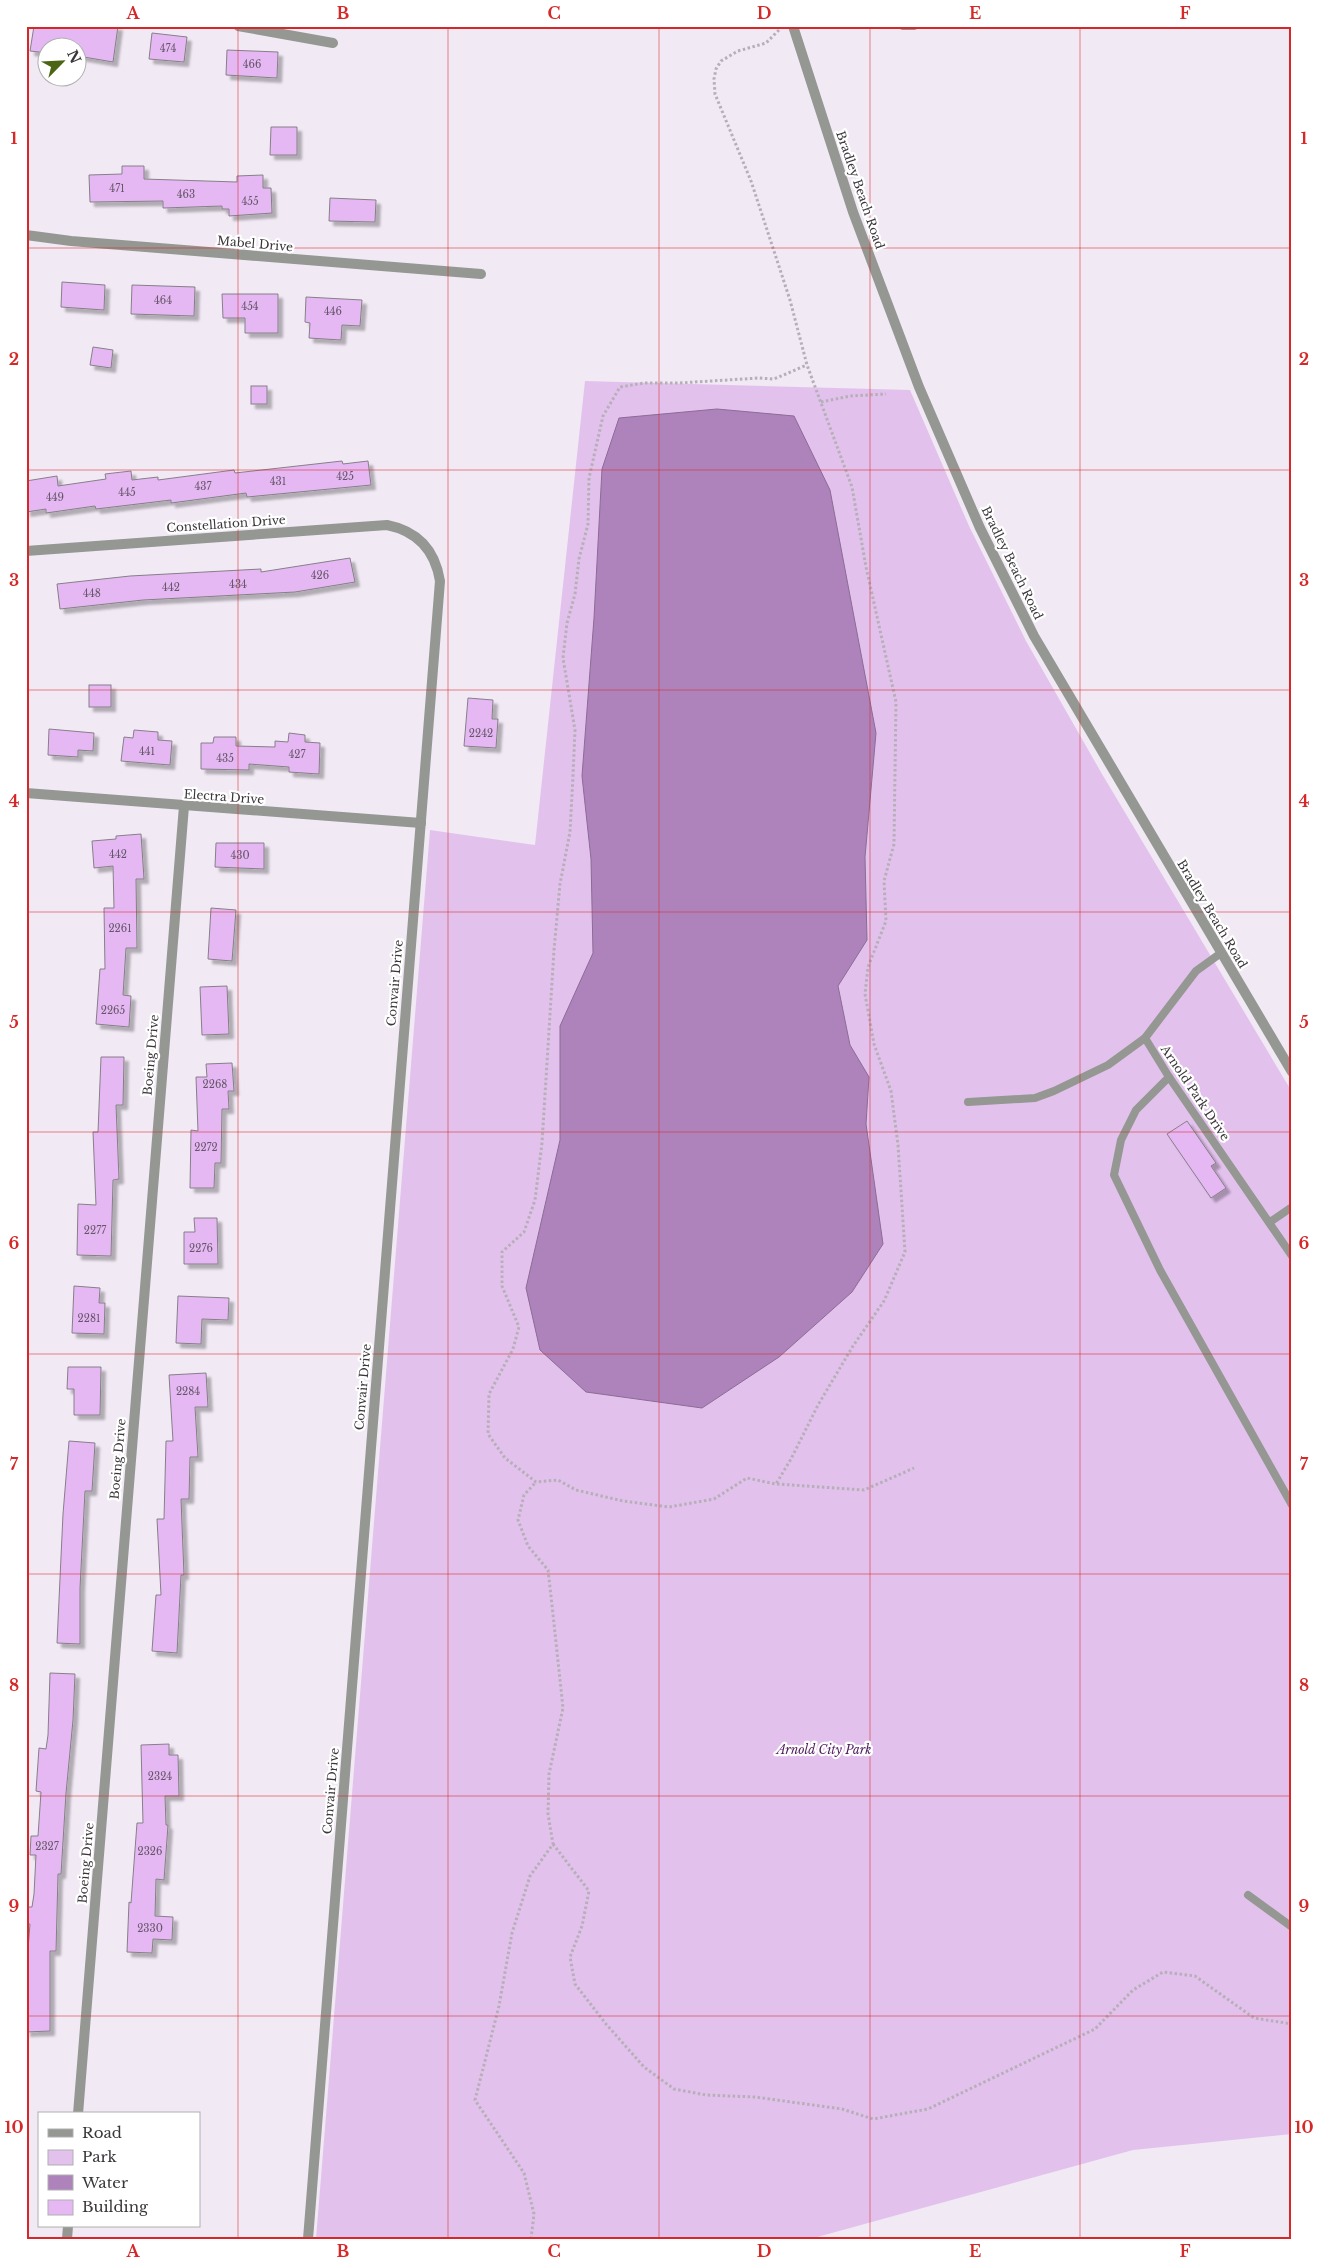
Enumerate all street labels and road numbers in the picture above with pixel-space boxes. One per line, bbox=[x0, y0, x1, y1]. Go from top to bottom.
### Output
street label: Bradley Beach Road bbox=[833, 129, 888, 251]
street label: Mabel Drive bbox=[216, 233, 294, 254]
street label: Bradley Beach Road bbox=[979, 504, 1046, 622]
street label: Constellation Drive bbox=[166, 512, 286, 535]
street label: Electra Drive bbox=[183, 786, 265, 807]
street label: Bradley Beach Road bbox=[1174, 857, 1251, 971]
street label: Convair Drive bbox=[383, 939, 406, 1027]
street label: Boeing Drive bbox=[139, 1014, 162, 1096]
street label: Arnold Park Drive bbox=[1157, 1041, 1233, 1143]
street label: Convair Drive bbox=[351, 1343, 374, 1431]
street label: Boeing Drive bbox=[106, 1418, 129, 1500]
street label: Convair Drive bbox=[319, 1747, 342, 1835]
street label: Boeing Drive bbox=[74, 1822, 97, 1904]

